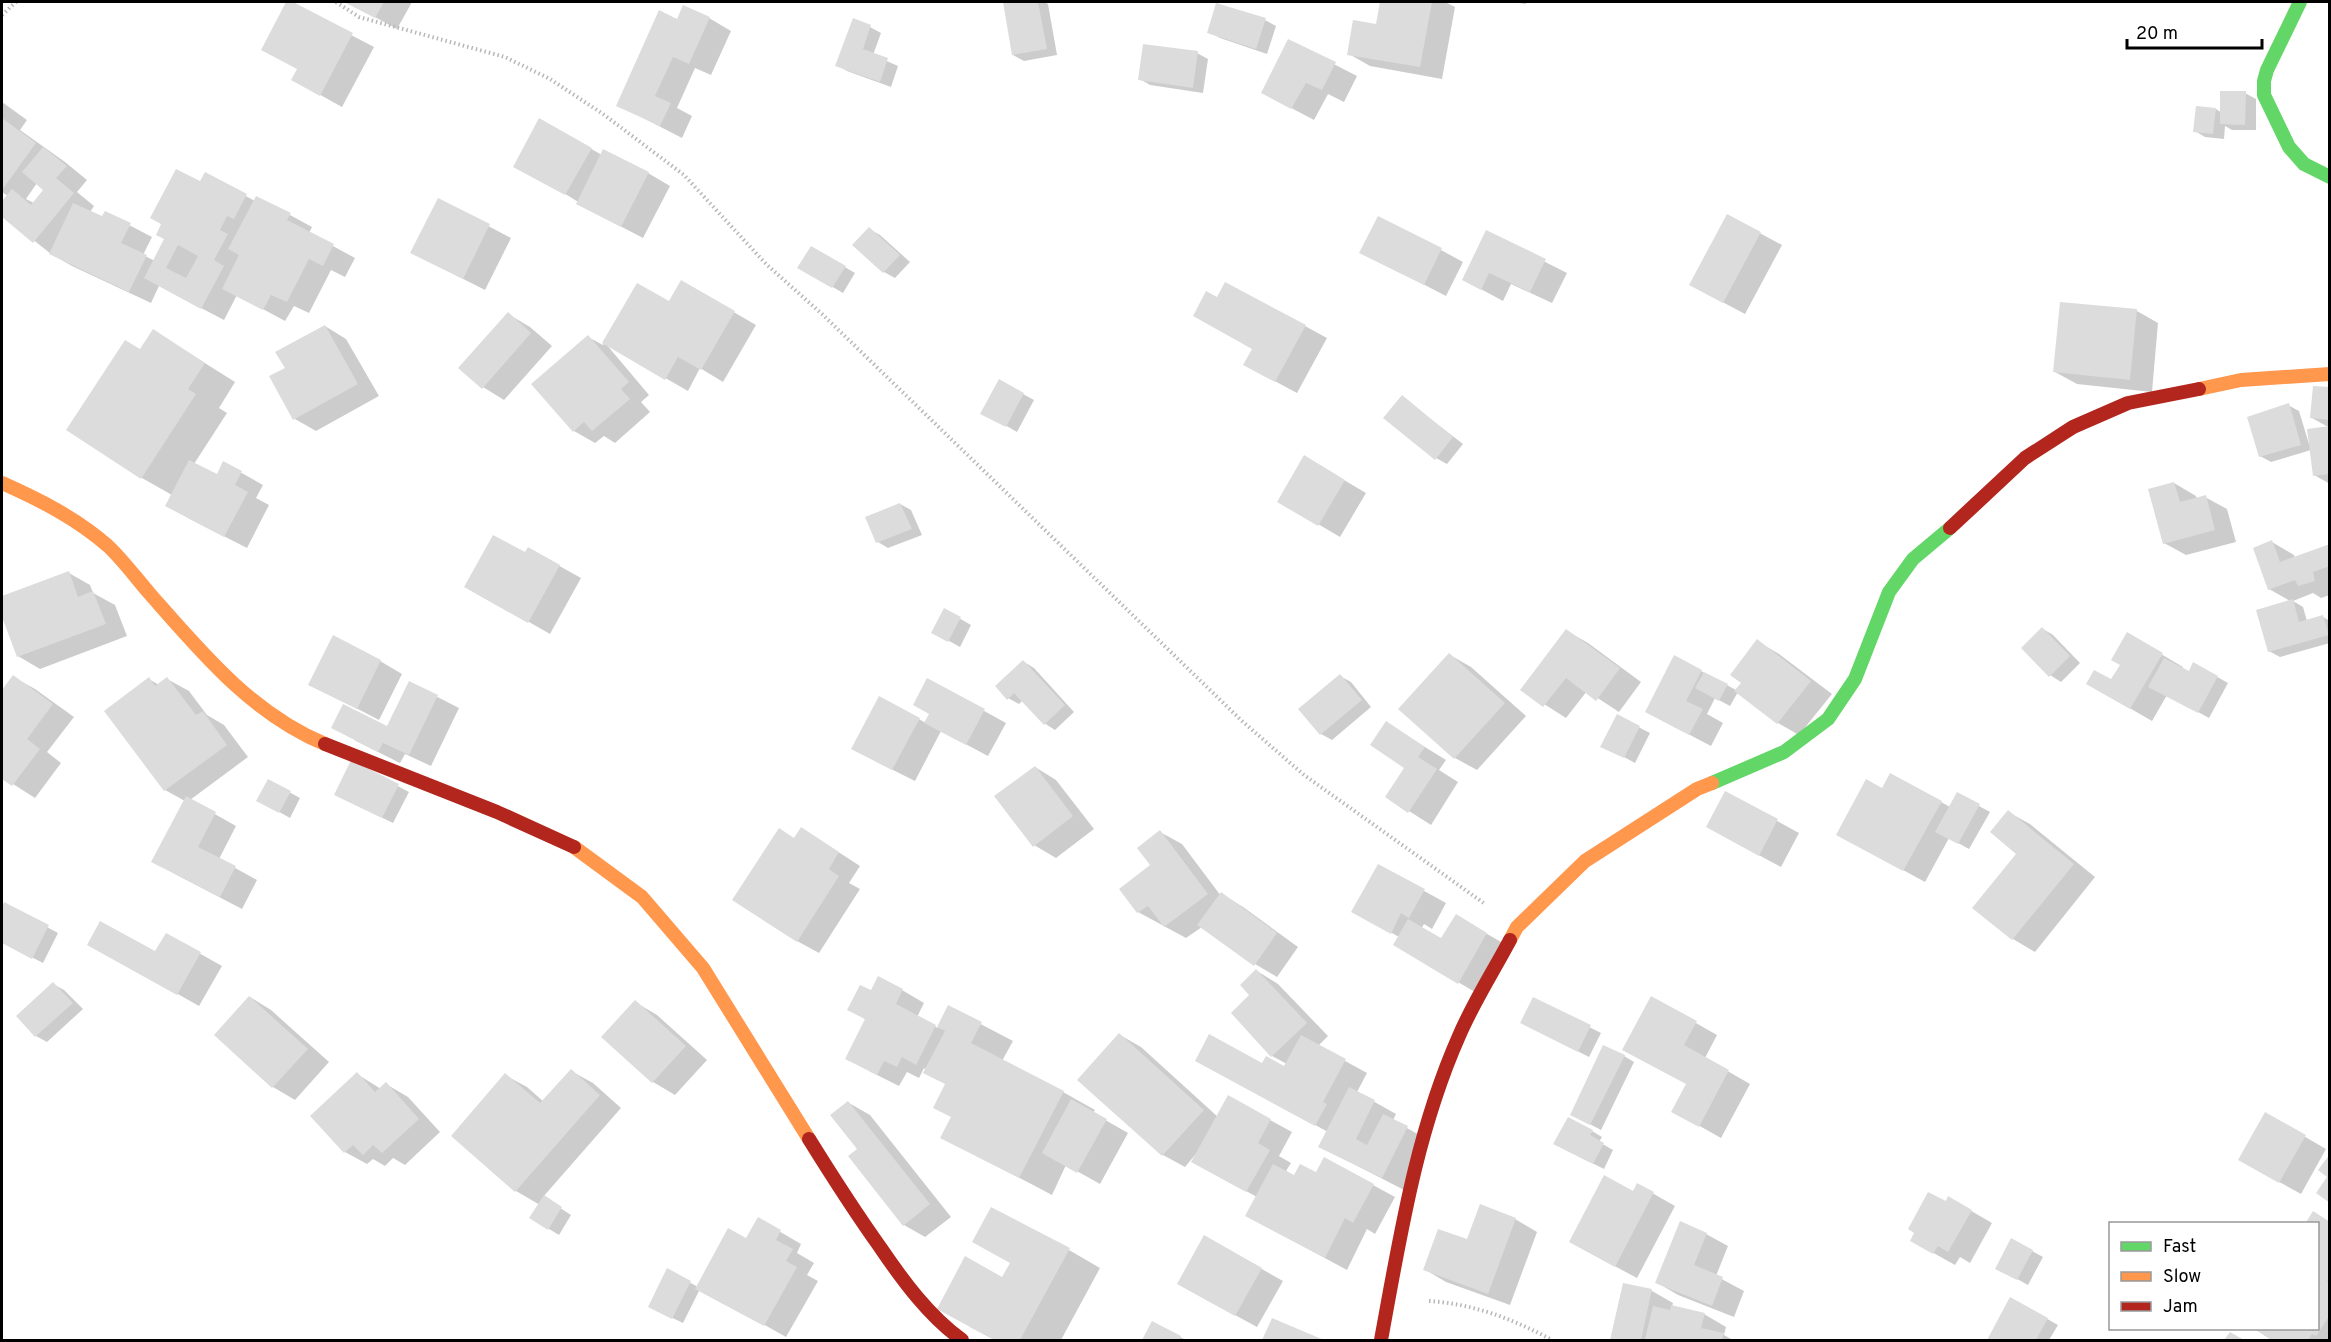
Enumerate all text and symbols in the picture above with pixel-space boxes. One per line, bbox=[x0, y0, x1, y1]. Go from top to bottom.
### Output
scale bar bbox=[2127, 12, 2262, 50]
text: 20 m bbox=[2136, 23, 2178, 46]
legend bbox=[2109, 1222, 2319, 1330]
text: Fast bbox=[2163, 1236, 2196, 1259]
text: Slow bbox=[2163, 1266, 2201, 1289]
text: Jam bbox=[2163, 1296, 2198, 1319]

